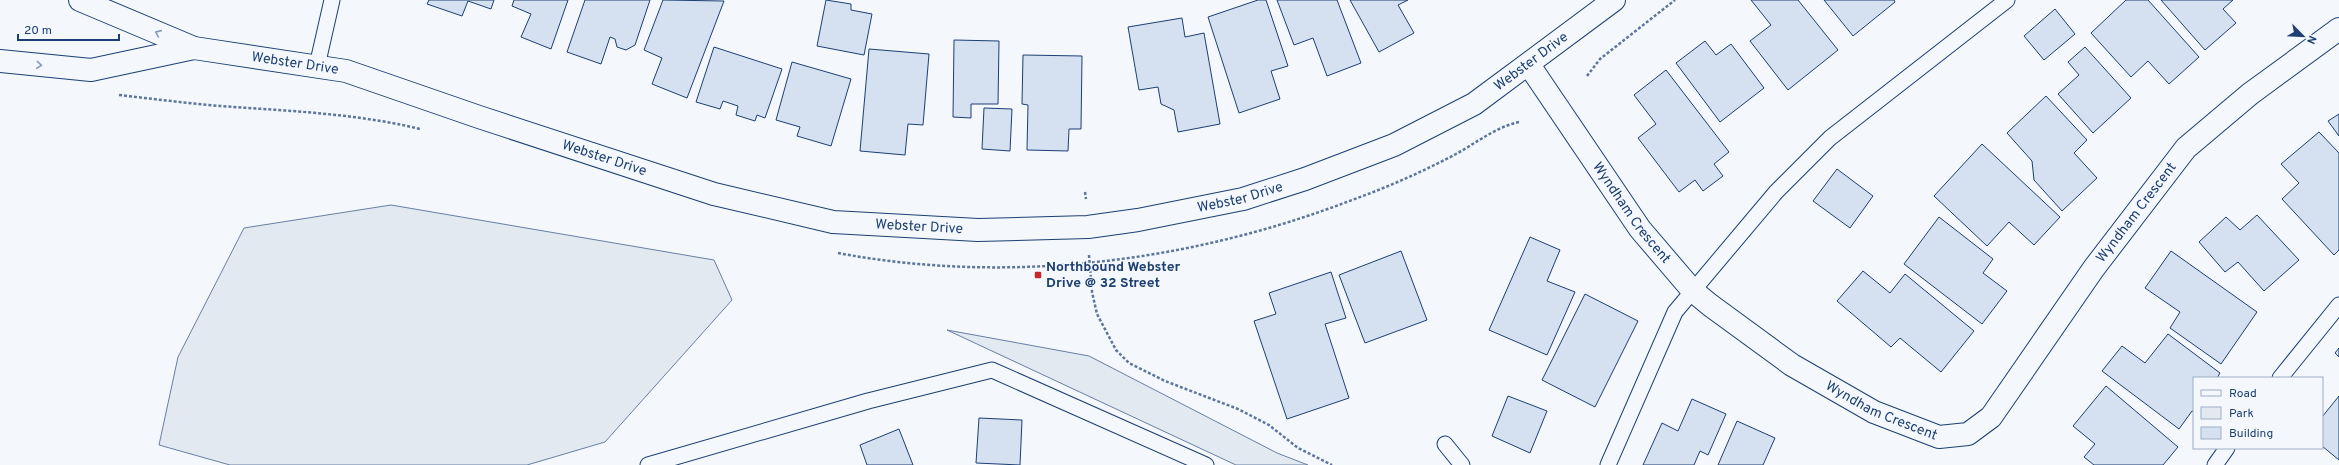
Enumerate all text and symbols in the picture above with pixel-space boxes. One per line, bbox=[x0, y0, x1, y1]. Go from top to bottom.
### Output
scale bar bbox=[18, 16, 119, 42]
north arrow bbox=[2283, 16, 2323, 56]
text: 20 m bbox=[24, 23, 52, 39]
street label: Webster Drive bbox=[1491, 28, 1572, 95]
one-way arrow bbox=[154, 29, 161, 37]
text: N bbox=[2303, 33, 2319, 46]
street label: Webster Drive bbox=[250, 48, 340, 78]
one-way arrow bbox=[36, 60, 42, 69]
street label: Webster Drive bbox=[560, 136, 649, 180]
street label: Wyndham Crescent bbox=[1589, 159, 1674, 267]
street label: Wyndham Crescent bbox=[2093, 159, 2180, 266]
street label: Webster Drive bbox=[1196, 178, 1285, 216]
street label: Webster Drive bbox=[875, 216, 964, 238]
place label: Northbound Webster Drive @ 32 Street bbox=[1046, 259, 1181, 292]
marker: Northbound Webster Drive @ 32 Street bbox=[1033, 270, 1043, 280]
legend bbox=[2193, 377, 2323, 449]
street label: Wyndham Crescent bbox=[1822, 378, 1940, 444]
text: Road bbox=[2229, 386, 2257, 402]
text: Park bbox=[2229, 406, 2254, 422]
text: Building bbox=[2229, 426, 2273, 442]

